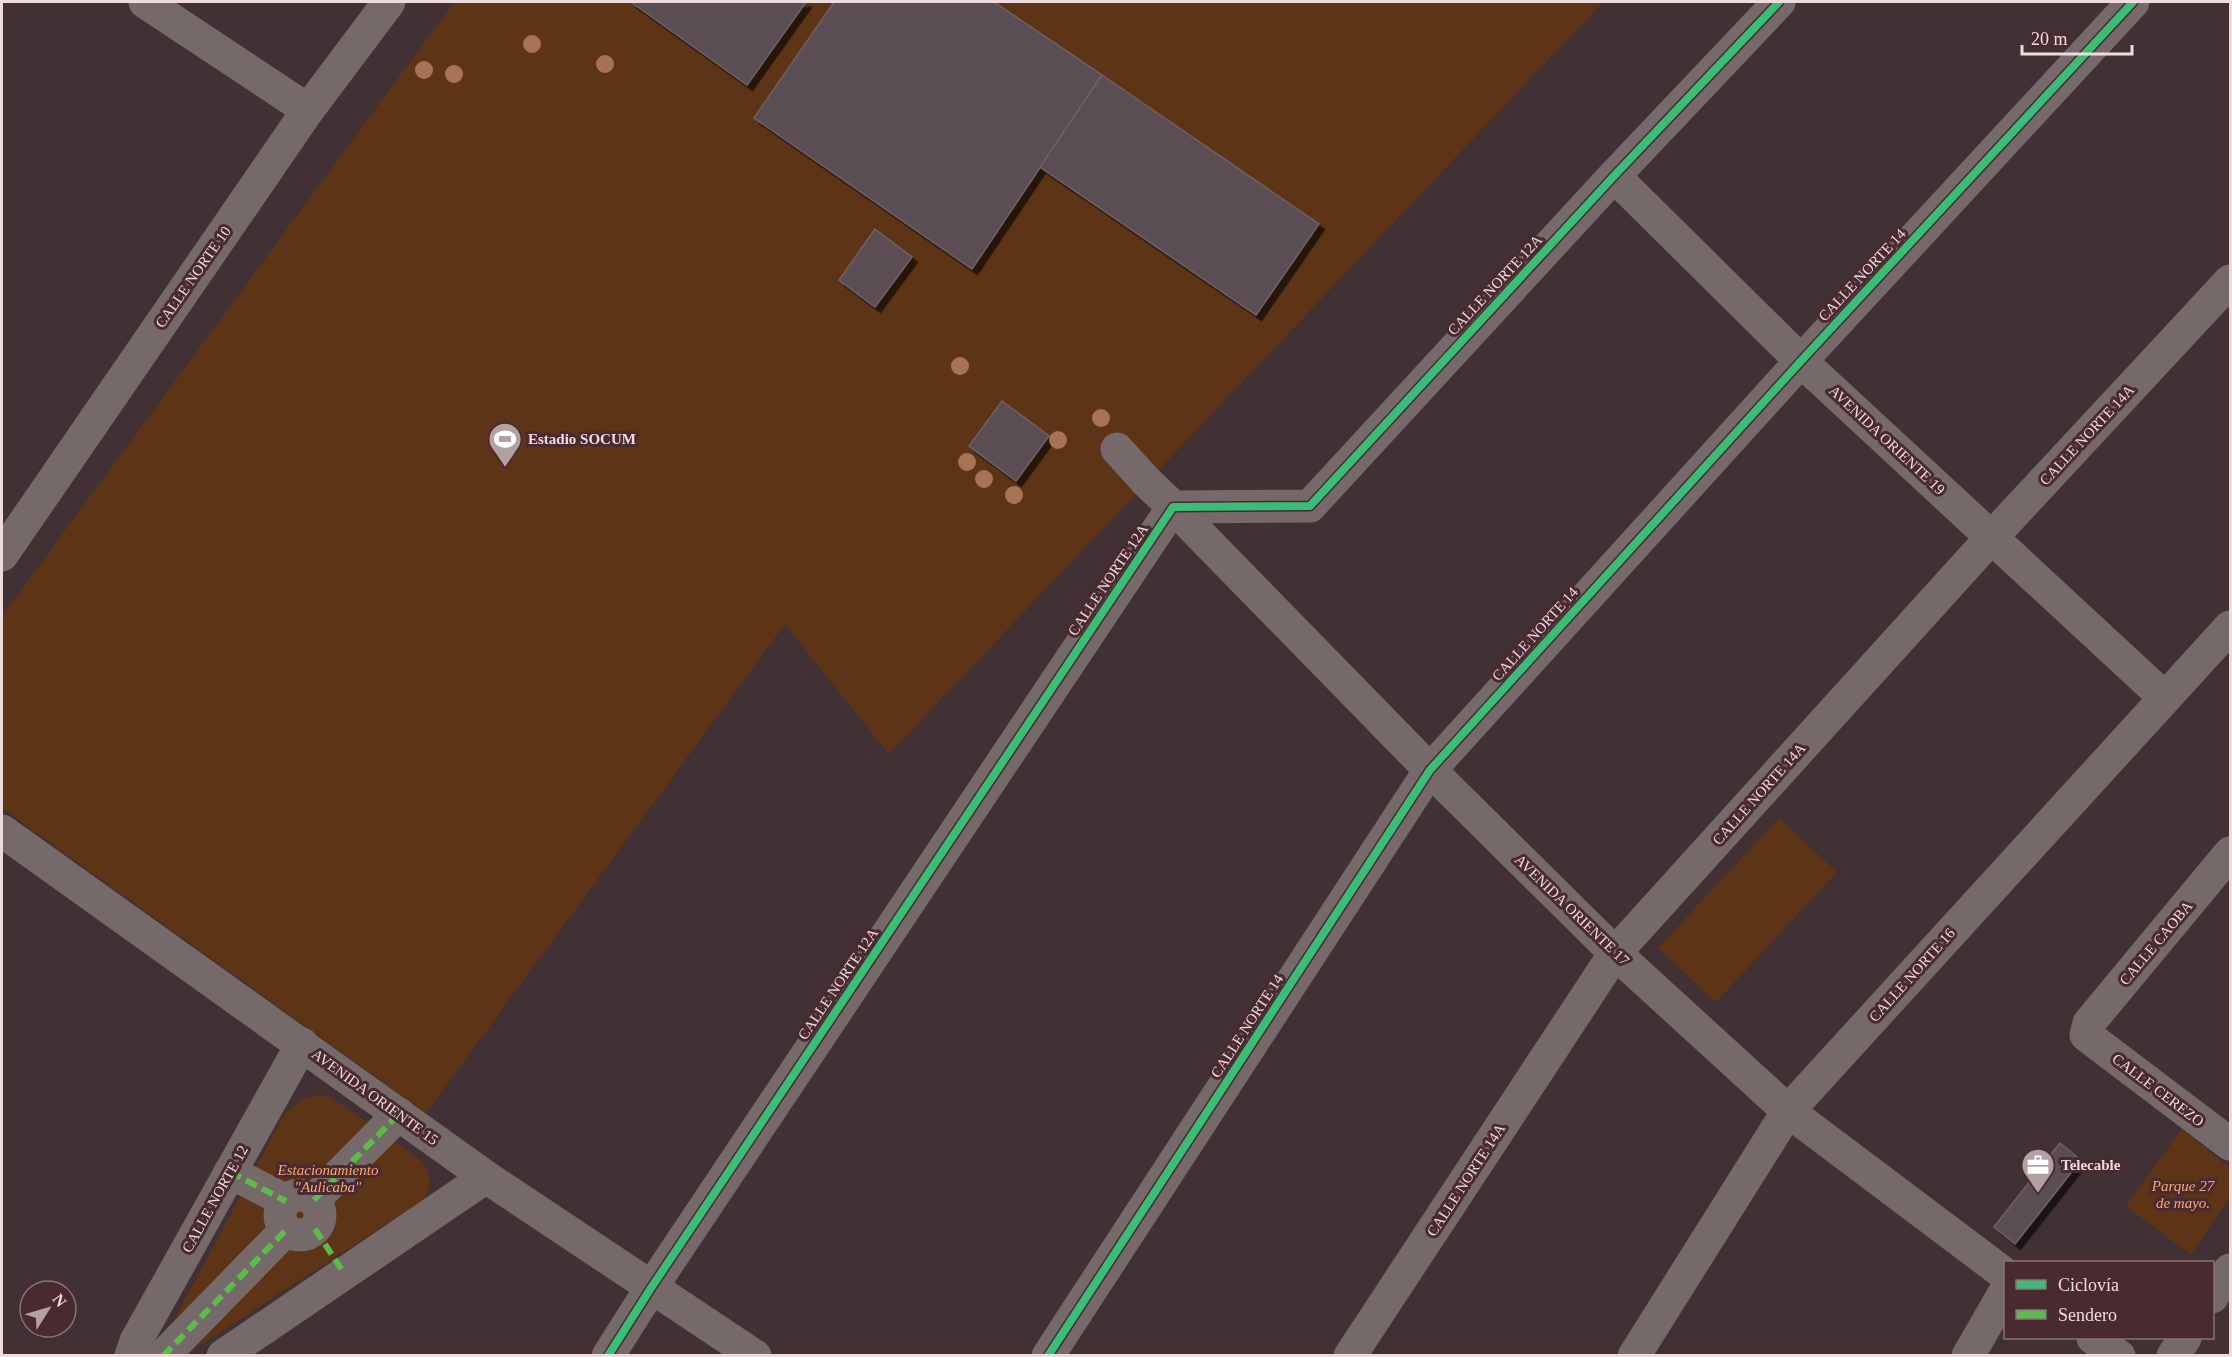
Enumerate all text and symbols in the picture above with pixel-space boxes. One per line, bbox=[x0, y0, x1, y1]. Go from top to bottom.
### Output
scale bar bbox=[2022, 18, 2132, 56]
text: 20 m bbox=[2031, 29, 2068, 49]
street label: CALLE NORTE 10 bbox=[152, 223, 234, 331]
street label: CALLE NORTE 14 bbox=[1815, 225, 1909, 324]
street label: CALLE NORTE 12A bbox=[1445, 232, 1546, 338]
street label: AVENIDA ORIENTE 19 bbox=[1826, 382, 1948, 498]
street label: CALLE NORTE 14A bbox=[2037, 382, 2138, 488]
sports icon: Estadio SOCUM bbox=[487, 421, 523, 468]
place label: Estadio SOCUM bbox=[528, 431, 636, 447]
street label: CALLE NORTE 12A bbox=[1065, 521, 1151, 639]
street label: CALLE NORTE 14 bbox=[1489, 584, 1581, 684]
street label: CALLE NORTE 14A bbox=[1709, 740, 1809, 848]
street label: AVENIDA ORIENTE 17 bbox=[1512, 851, 1633, 969]
street label: CALLE CAOBA bbox=[2116, 898, 2196, 988]
street label: CALLE NORTE 12A bbox=[795, 925, 881, 1043]
street label: CALLE NORTE 16 bbox=[1866, 925, 1958, 1025]
street label: CALLE NORTE 14 bbox=[1208, 971, 1287, 1081]
street label: AVENIDA ORIENTE 15 bbox=[309, 1046, 441, 1148]
street label: CALLE CEREZO bbox=[2109, 1050, 2207, 1130]
street label: CALLE NORTE 14A bbox=[1424, 1121, 1508, 1239]
street label: CALLE NORTE 12 bbox=[179, 1143, 251, 1255]
office icon: Telecable bbox=[2020, 1147, 2056, 1194]
place label: Telecable bbox=[2061, 1157, 2121, 1173]
park label: Estacionamiento "Aulicaba" bbox=[277, 1162, 379, 1195]
park label: Parque 27 de mayo. bbox=[2151, 1178, 2216, 1211]
legend bbox=[2004, 1261, 2214, 1339]
text: Ciclovía bbox=[2058, 1275, 2119, 1295]
north arrow bbox=[18, 1279, 78, 1339]
text: N bbox=[49, 1291, 70, 1310]
text: Sendero bbox=[2058, 1305, 2117, 1325]

